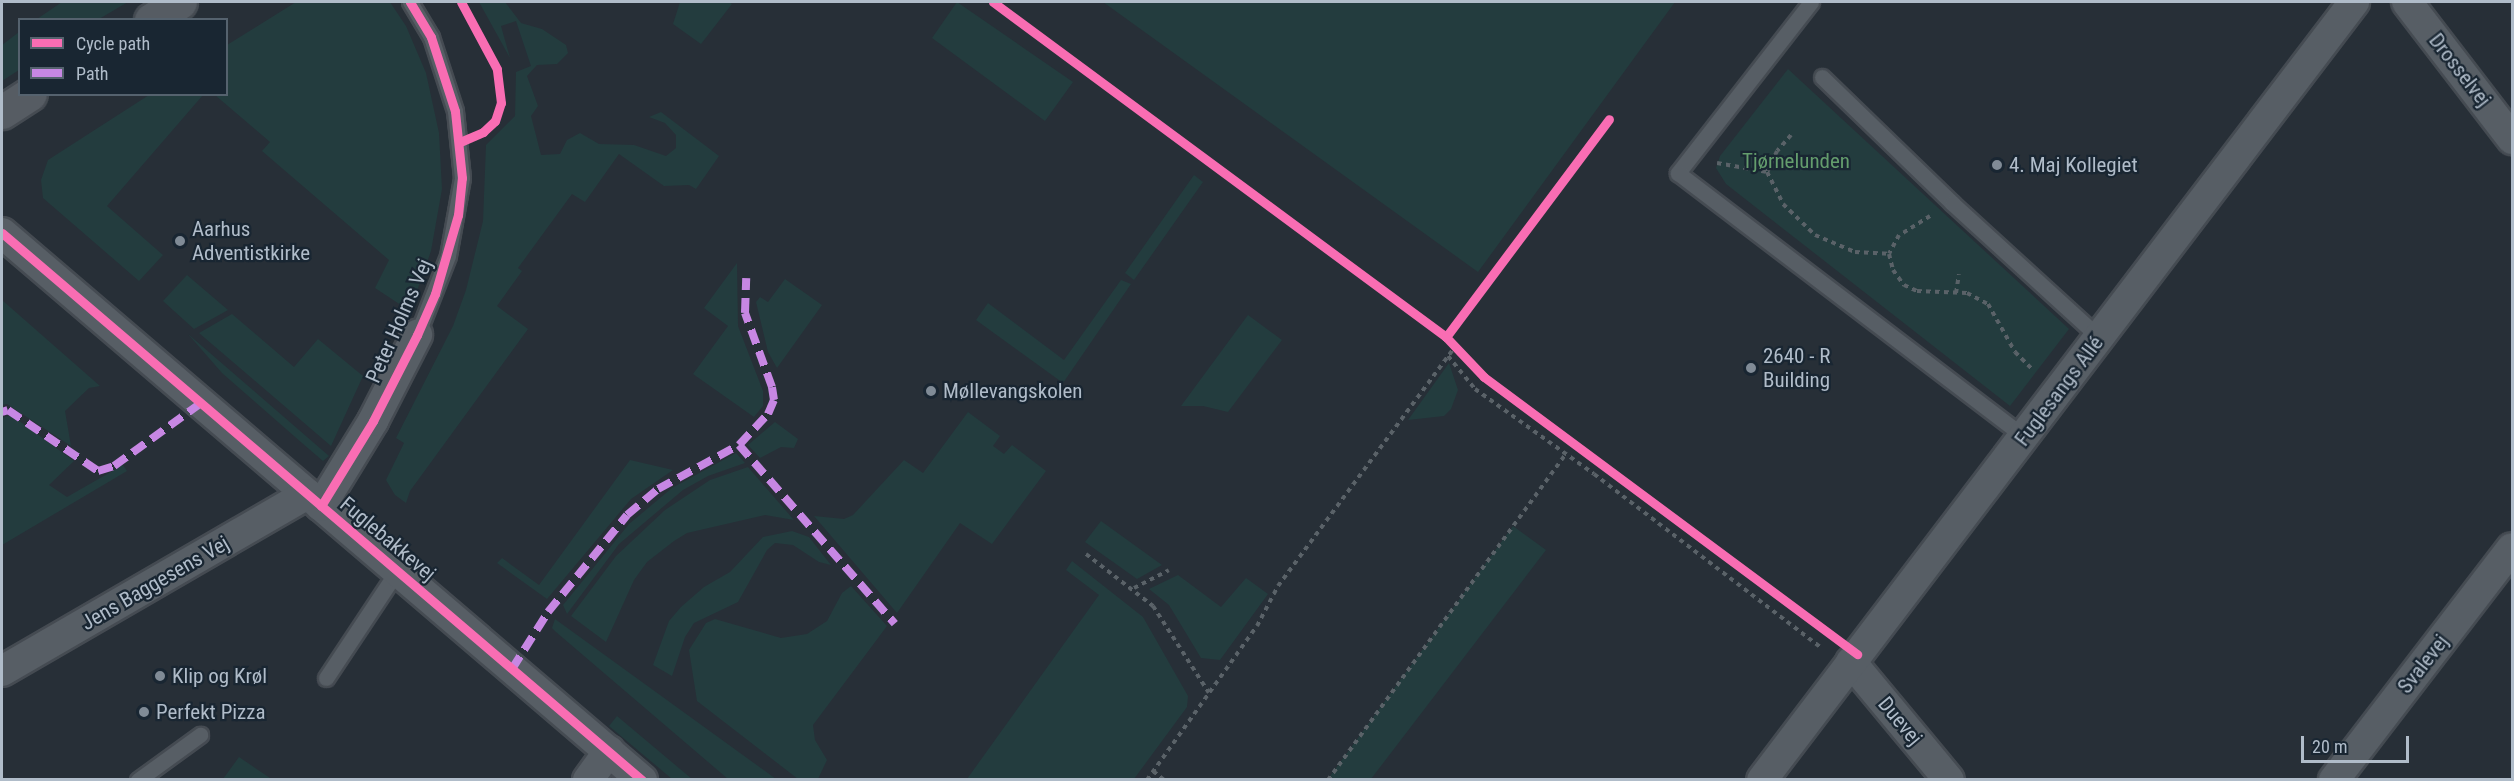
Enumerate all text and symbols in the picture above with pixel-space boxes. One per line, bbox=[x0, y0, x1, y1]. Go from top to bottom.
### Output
legend bbox=[18, 18, 228, 96]
street label: Drosselvej bbox=[2424, 28, 2496, 112]
text: Cycle path bbox=[76, 33, 150, 54]
text: Path bbox=[76, 63, 109, 84]
park label: Tjørnelunden bbox=[1742, 148, 1850, 174]
place label: 4. Maj Kollegiet bbox=[2009, 152, 2138, 178]
marker: 4. Maj Kollegiet bbox=[1990, 158, 2004, 172]
place label: Aarhus Adventistkirke bbox=[192, 216, 310, 266]
marker: Aarhus Adventistkirke bbox=[173, 234, 187, 248]
street label: Peter Holms Vej bbox=[360, 255, 438, 387]
street label: Fuglesangs Allé bbox=[2009, 331, 2109, 451]
place label: 2640 - R Building bbox=[1763, 343, 1830, 393]
marker: 2640 - R Building bbox=[1744, 361, 1758, 375]
place label: Møllevangskolen bbox=[943, 378, 1083, 404]
marker: Møllevangskolen bbox=[924, 384, 938, 398]
street label: Fuglebakkevej bbox=[335, 492, 441, 586]
street label: Jens Baggesens Vej bbox=[77, 530, 233, 636]
street label: Svalevej bbox=[2392, 630, 2454, 698]
place label: Klip og Krøl bbox=[172, 663, 267, 689]
marker: Klip og Krøl bbox=[153, 669, 167, 683]
street label: Duevej bbox=[1873, 692, 1927, 750]
place label: Perfekt Pizza bbox=[156, 699, 266, 725]
marker: Perfekt Pizza bbox=[137, 705, 151, 719]
scale bar bbox=[2304, 724, 2412, 762]
text: 20 m bbox=[2312, 736, 2347, 757]

